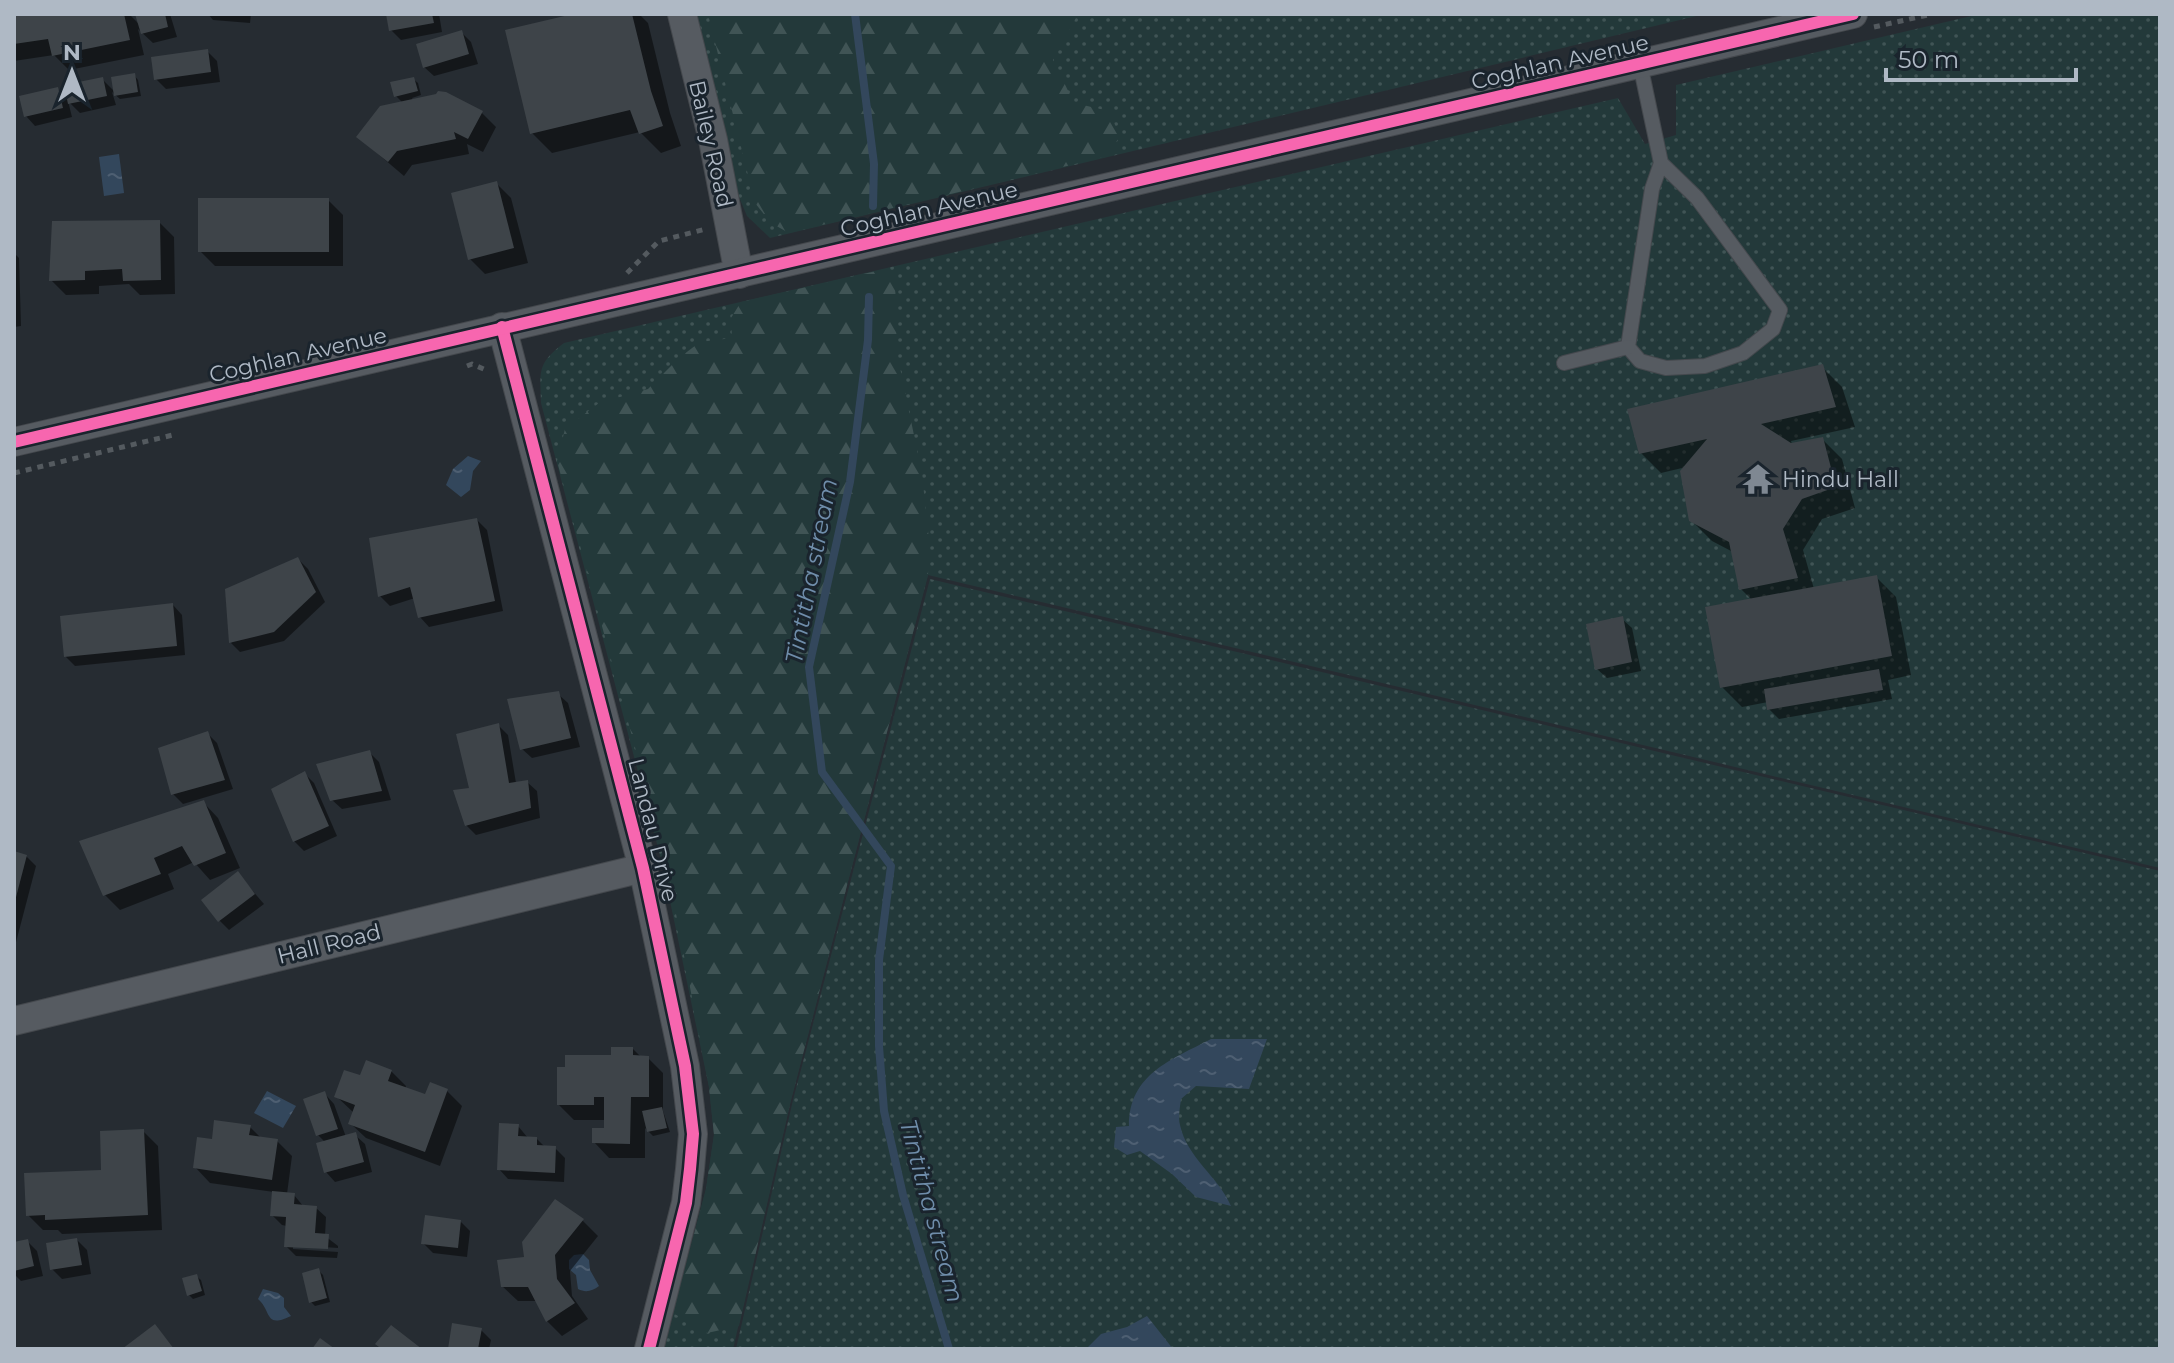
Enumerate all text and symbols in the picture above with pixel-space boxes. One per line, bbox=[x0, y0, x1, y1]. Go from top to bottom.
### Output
street label: Coghlan Avenue bbox=[1469, 28, 1651, 96]
north arrow bbox=[32, 32, 112, 112]
scale bar bbox=[1886, 32, 2076, 82]
text: N bbox=[63, 39, 81, 66]
text: 50 m bbox=[1898, 45, 1959, 74]
street label: Bailey Road bbox=[683, 78, 739, 210]
street label: Coghlan Avenue bbox=[838, 175, 1020, 243]
street label: Coghlan Avenue bbox=[207, 321, 389, 389]
temple icon: Hindu Hall bbox=[1741, 462, 1775, 496]
place label: Hindu Hall bbox=[1782, 466, 1899, 493]
water label: Tintitha stream bbox=[779, 476, 843, 666]
street label: Landau Drive bbox=[622, 755, 684, 905]
street label: Hall Road bbox=[274, 918, 384, 970]
water label: Tintitha stream bbox=[894, 1116, 970, 1306]

